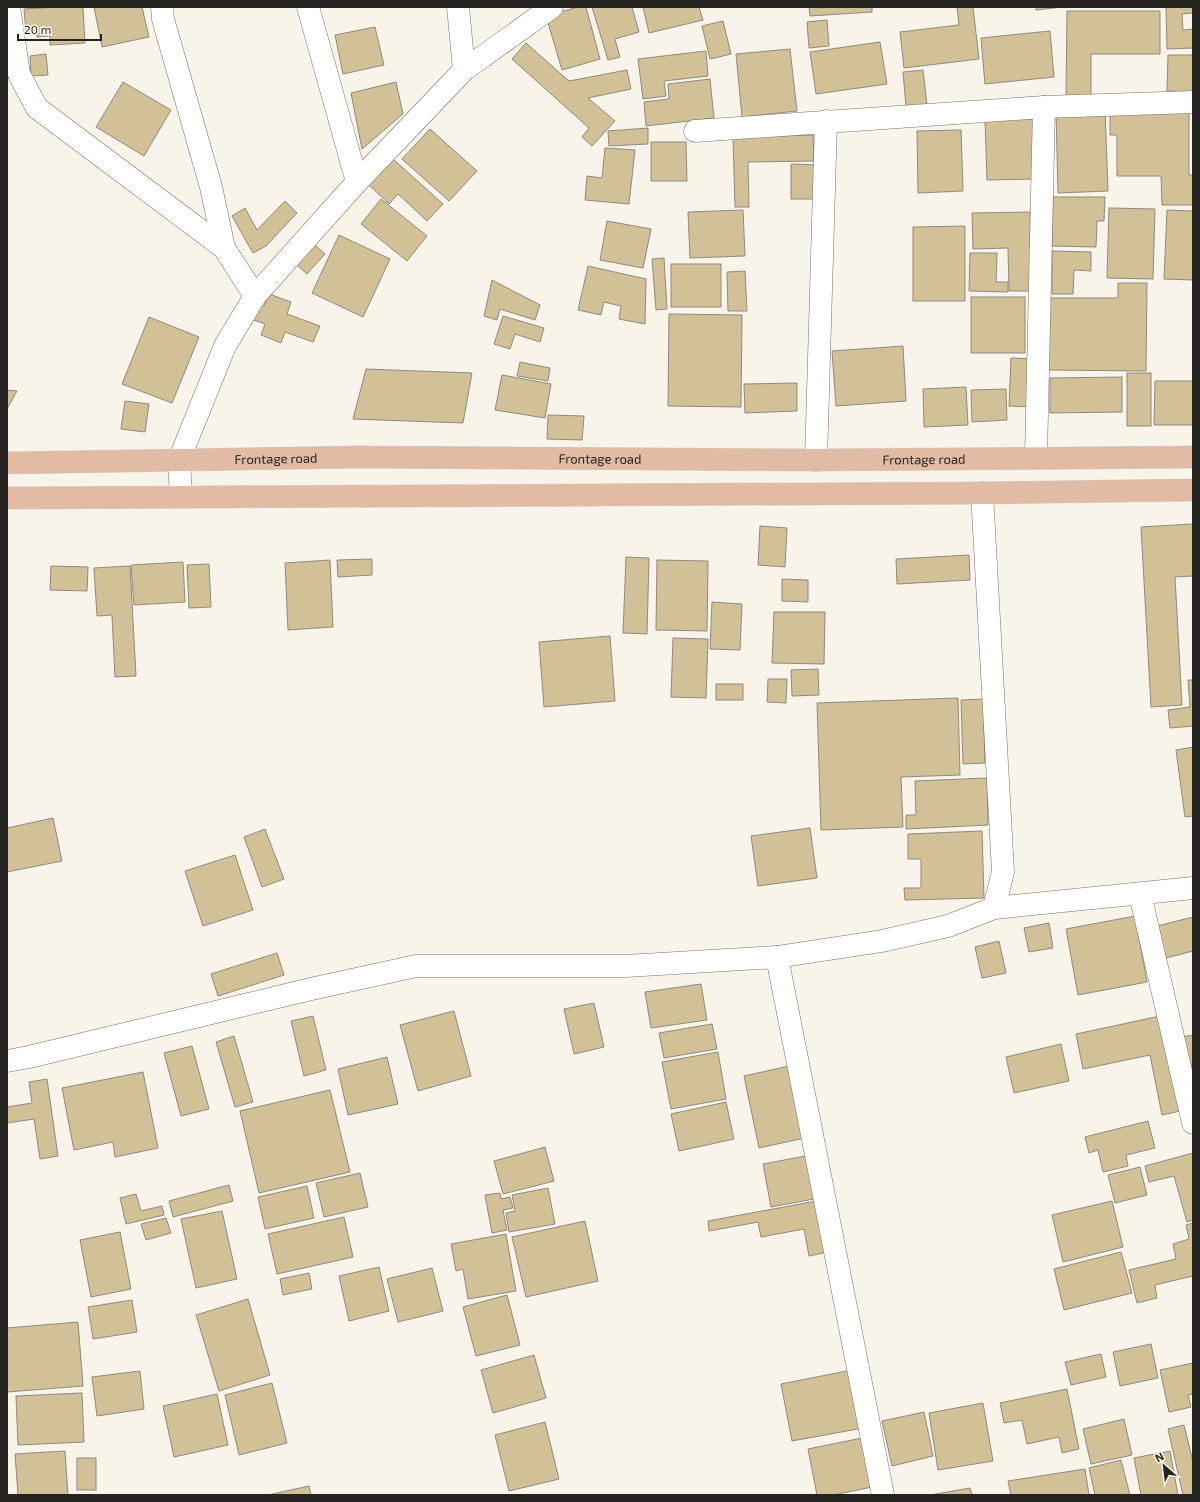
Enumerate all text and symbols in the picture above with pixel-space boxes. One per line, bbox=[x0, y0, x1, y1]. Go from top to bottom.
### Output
scale bar bbox=[18, 16, 101, 42]
text: 20 m bbox=[24, 22, 51, 36]
street label: Frontage road bbox=[234, 450, 318, 467]
street label: Frontage road bbox=[558, 450, 642, 467]
street label: Frontage road bbox=[882, 451, 966, 467]
north arrow bbox=[1144, 1446, 1184, 1486]
text: N bbox=[1153, 1449, 1166, 1464]

